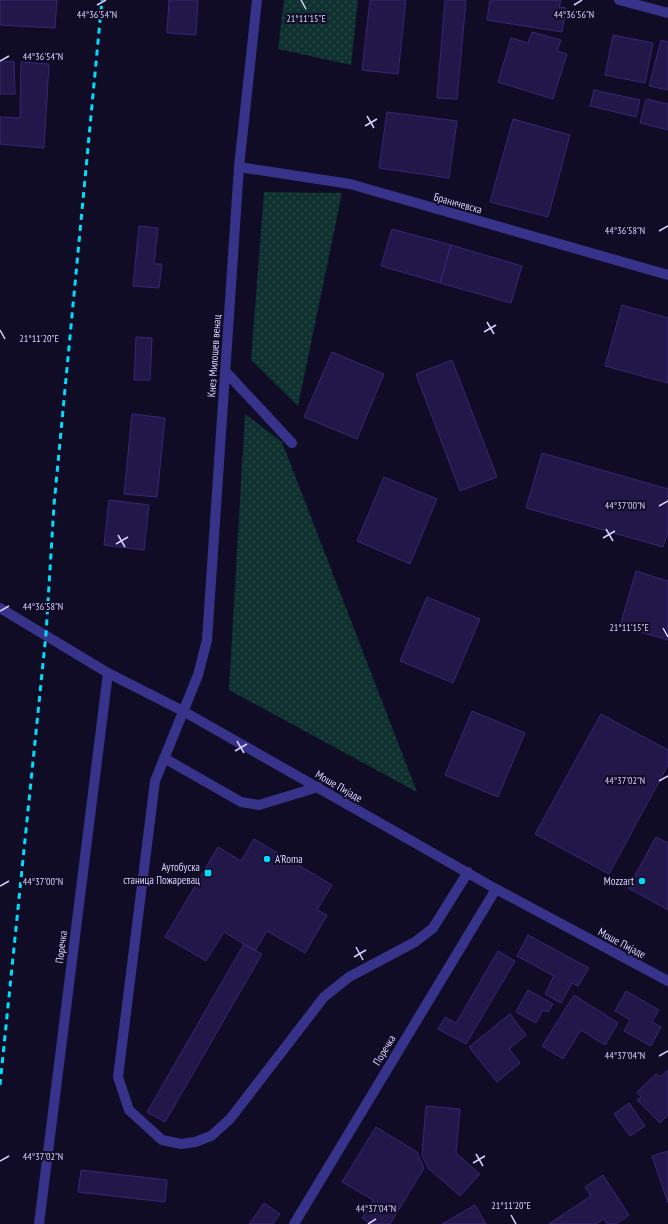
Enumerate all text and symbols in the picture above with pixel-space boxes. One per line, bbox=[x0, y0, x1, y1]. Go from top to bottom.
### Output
text: 44°36'54"N bbox=[77, 8, 117, 21]
text: 44°36'56"N bbox=[554, 8, 594, 21]
text: 21°11'15"E bbox=[286, 12, 326, 25]
text: 44°36'54"N bbox=[23, 50, 63, 63]
street label: Браничевска bbox=[432, 189, 484, 217]
text: 44°36'58"N bbox=[605, 224, 645, 237]
street label: Кнез Милошев венац bbox=[204, 314, 224, 398]
text: 21°11'20"E bbox=[19, 332, 59, 345]
text: 44°37'00"N bbox=[605, 499, 645, 512]
text: 44°36'58"N bbox=[23, 600, 63, 613]
text: 21°11'15"E bbox=[609, 621, 649, 634]
street label: Моше Пијаде bbox=[313, 767, 365, 805]
text: 44°37'02"N bbox=[605, 774, 645, 787]
place label: A'Roma bbox=[275, 852, 303, 866]
marker: A'Roma bbox=[262, 854, 272, 864]
place label: Аутобуска станица Пожаревац bbox=[123, 860, 200, 887]
marker: Аутобуска станица Пожаревац bbox=[203, 868, 213, 878]
place label: Mozzart bbox=[604, 874, 634, 888]
text: 44°37'00"N bbox=[23, 875, 63, 888]
marker: Mozzart bbox=[637, 876, 647, 886]
street label: Моше Пијаде bbox=[596, 925, 649, 962]
street label: Поречка bbox=[52, 930, 70, 964]
street label: Поречка bbox=[370, 1032, 398, 1068]
text: 44°37'04"N bbox=[605, 1049, 645, 1062]
text: 44°37'02"N bbox=[23, 1150, 63, 1163]
text: 21°11'20"E bbox=[491, 1199, 531, 1212]
text: 44°37'04"N bbox=[356, 1202, 396, 1215]

